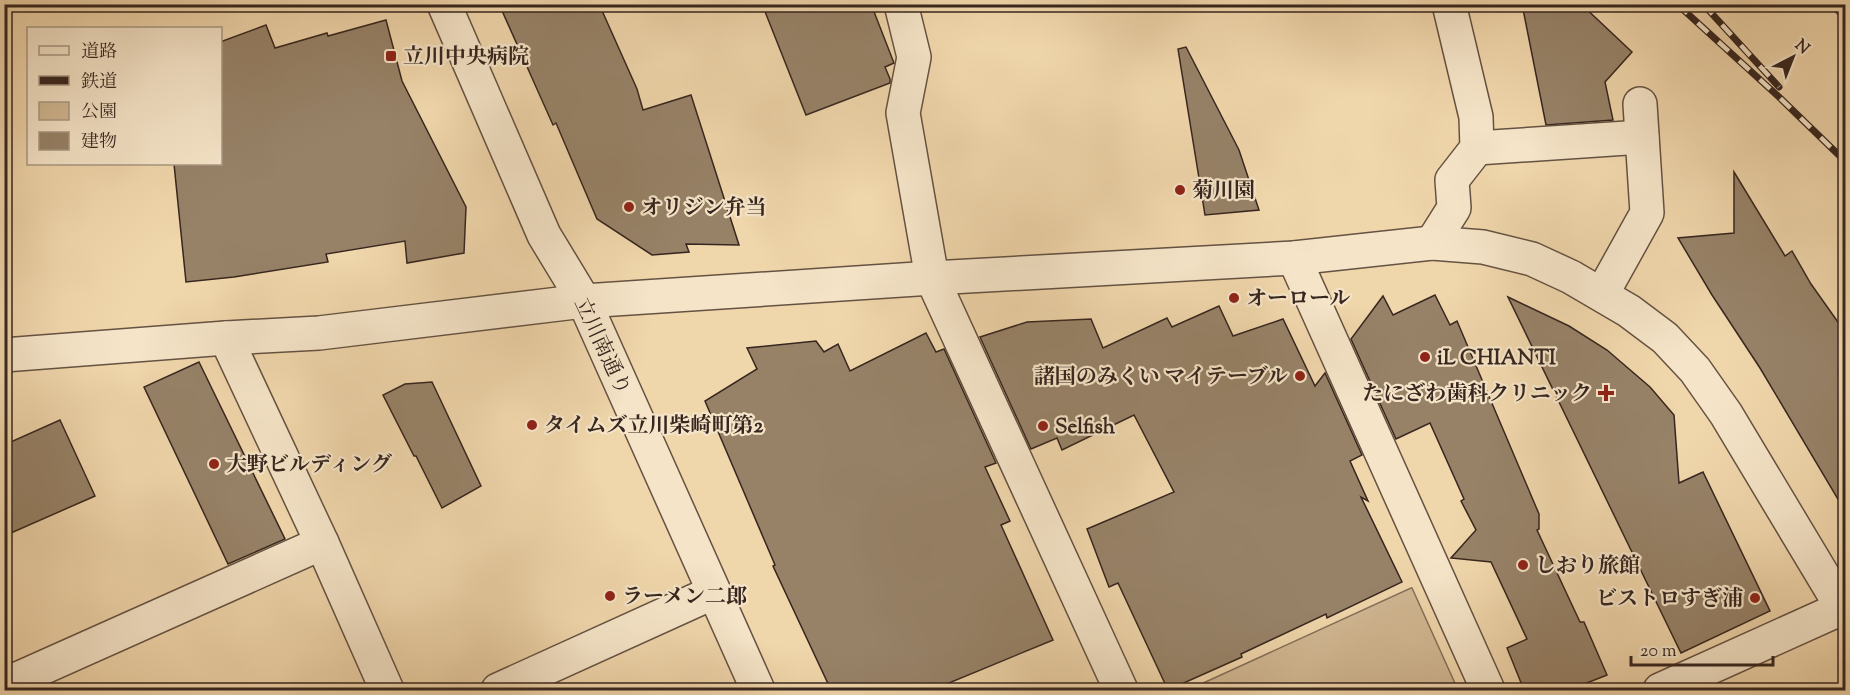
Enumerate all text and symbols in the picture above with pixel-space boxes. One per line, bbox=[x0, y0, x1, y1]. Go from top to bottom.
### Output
legend bbox=[27, 27, 222, 165]
north arrow bbox=[1763, 27, 1823, 87]
text: N bbox=[1789, 35, 1814, 61]
text: 道路 bbox=[81, 40, 117, 66]
place label: 立川中央病院 bbox=[403, 43, 529, 73]
marker: 立川中央病院 bbox=[384, 49, 398, 63]
text: 鉄道 bbox=[81, 70, 117, 96]
text: 公園 bbox=[81, 100, 117, 126]
text: 建物 bbox=[81, 130, 117, 156]
place label: 菊川園 bbox=[1192, 177, 1255, 207]
marker: 菊川園 bbox=[1173, 183, 1187, 197]
place label: オリジン弁当 bbox=[641, 194, 766, 224]
marker: オリジン弁当 bbox=[622, 200, 636, 214]
place label: オーロール bbox=[1246, 285, 1351, 315]
marker: オーロール bbox=[1227, 291, 1241, 305]
street label: 立川南通り bbox=[565, 293, 637, 401]
place label: iL CHIANTI bbox=[1437, 344, 1556, 374]
marker: iL CHIANTI bbox=[1418, 350, 1432, 364]
place label: 諸国のみくい マイテーブル bbox=[1034, 363, 1288, 393]
marker: 諸国のみくい マイテーブル bbox=[1293, 369, 1307, 383]
place label: たにざわ歯科クリニック bbox=[1362, 380, 1592, 410]
marker: たにざわ歯科クリニック bbox=[1597, 384, 1615, 402]
place label: タイムズ立川柴崎町第2 bbox=[544, 412, 764, 442]
place label: Selfish bbox=[1055, 413, 1116, 443]
marker: タイムズ立川柴崎町第2 bbox=[525, 418, 539, 432]
marker: Selfish bbox=[1036, 419, 1050, 433]
place label: 大野ビルディング bbox=[226, 451, 392, 481]
marker: 大野ビルディング bbox=[207, 457, 221, 471]
place label: しおり旅館 bbox=[1535, 552, 1640, 582]
marker: しおり旅館 bbox=[1516, 558, 1530, 572]
place label: ラーメン二郎 bbox=[622, 583, 747, 613]
place label: ビストロすぎ浦 bbox=[1596, 585, 1743, 615]
marker: ラーメン二郎 bbox=[603, 589, 617, 603]
marker: ビストロすぎ浦 bbox=[1748, 591, 1762, 605]
scale bar bbox=[1631, 629, 1774, 667]
text: 20 m bbox=[1640, 639, 1677, 665]

